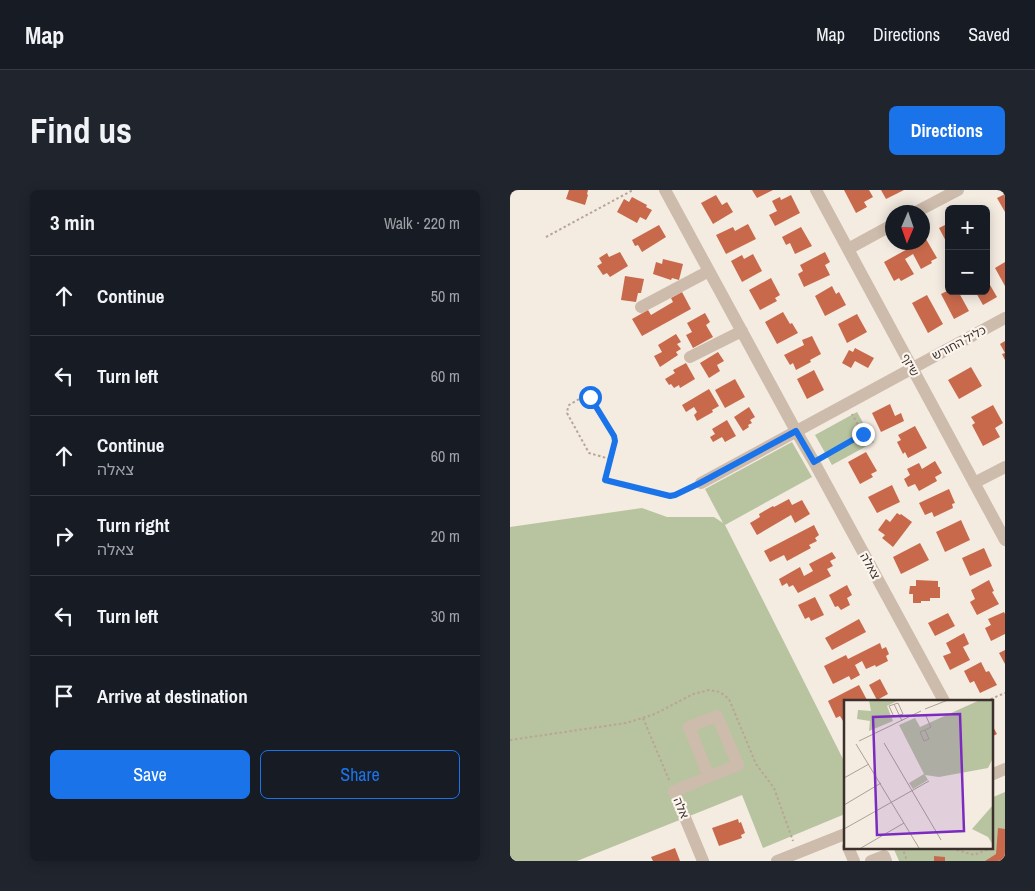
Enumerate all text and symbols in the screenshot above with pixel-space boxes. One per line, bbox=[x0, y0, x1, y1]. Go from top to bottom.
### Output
text: Map bbox=[25, 19, 64, 51]
text: Map bbox=[816, 22, 845, 47]
text: Directions bbox=[873, 22, 940, 47]
text: Saved bbox=[968, 22, 1010, 47]
button: Directions bbox=[889, 106, 1005, 155]
text: Find us bbox=[30, 107, 132, 154]
north arrow bbox=[885, 205, 930, 250]
map controls bbox=[945, 205, 990, 295]
button: + bbox=[945, 205, 990, 250]
text: 3 min bbox=[50, 208, 95, 237]
text: Walk · 220 m bbox=[384, 212, 460, 234]
button: − bbox=[945, 250, 990, 295]
icon: ahead bbox=[50, 282, 78, 310]
text: Continue bbox=[97, 283, 165, 309]
text: 50 m bbox=[431, 285, 460, 307]
street label: כליל החורש bbox=[929, 322, 989, 364]
street label: שיזף bbox=[897, 351, 923, 379]
icon: left bbox=[50, 362, 78, 390]
text: Turn left bbox=[97, 363, 158, 389]
text: 60 m bbox=[431, 365, 460, 387]
route start bbox=[579, 386, 602, 409]
route end bbox=[852, 423, 875, 446]
text: Continue bbox=[97, 432, 165, 458]
icon: ahead bbox=[50, 442, 78, 470]
text: 60 m bbox=[431, 445, 460, 467]
text: צאלה bbox=[97, 458, 134, 480]
text: Turn right bbox=[97, 512, 169, 538]
icon: right bbox=[50, 522, 78, 550]
text: 20 m bbox=[431, 525, 460, 547]
text: צאלה bbox=[97, 538, 134, 560]
street label: צאלה bbox=[856, 550, 884, 582]
icon: left bbox=[50, 602, 78, 630]
text: Turn left bbox=[97, 603, 158, 629]
text: 30 m bbox=[431, 605, 460, 627]
icon: arrive bbox=[50, 682, 78, 710]
text: Arrive at destination bbox=[97, 683, 248, 709]
inset map bbox=[844, 700, 992, 848]
button: Save bbox=[50, 750, 250, 799]
button: Share bbox=[260, 750, 460, 799]
street label: אלה bbox=[670, 795, 693, 821]

